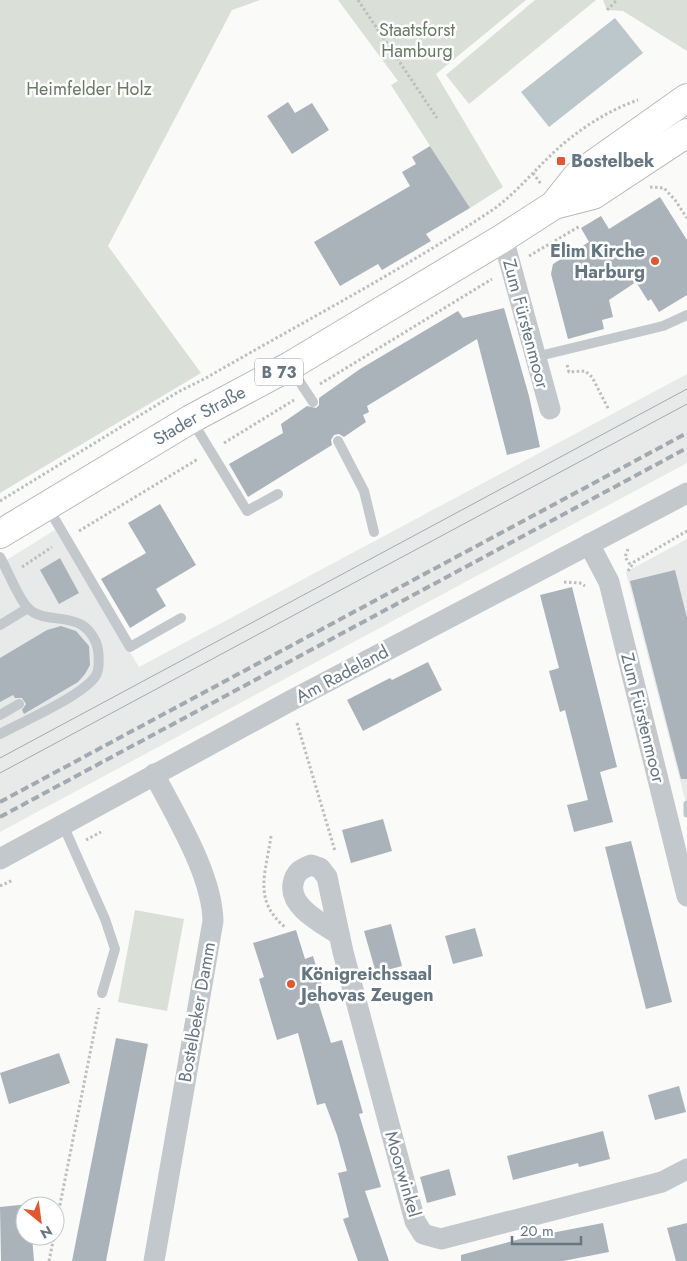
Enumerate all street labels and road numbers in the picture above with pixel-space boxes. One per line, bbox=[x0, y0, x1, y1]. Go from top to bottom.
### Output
street label: Zum Fürstenmoor bbox=[496, 256, 556, 392]
road number: B 73 bbox=[255, 358, 303, 386]
street label: Stader Straße bbox=[148, 379, 250, 452]
street label: Am Radeland bbox=[291, 639, 393, 709]
street label: Zum Fürstenmoor bbox=[614, 650, 672, 786]
street label: Bostelbeker Damm bbox=[172, 940, 222, 1084]
street label: Moorwinkel bbox=[378, 1128, 428, 1220]

